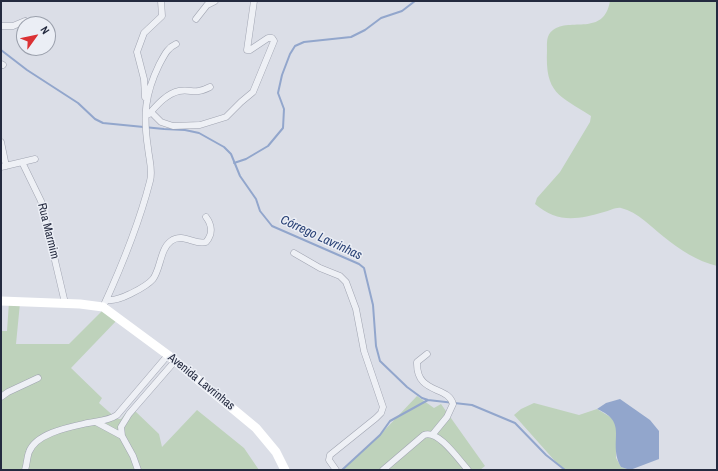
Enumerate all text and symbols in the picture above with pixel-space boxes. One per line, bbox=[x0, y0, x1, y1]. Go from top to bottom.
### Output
north arrow bbox=[16, 16, 56, 56]
text: N bbox=[38, 23, 53, 37]
street label: Rua Marmim bbox=[34, 202, 62, 260]
water label: Córrego Lavrinhas bbox=[278, 212, 364, 264]
street label: Avenida Lavrinhas bbox=[165, 351, 237, 413]

